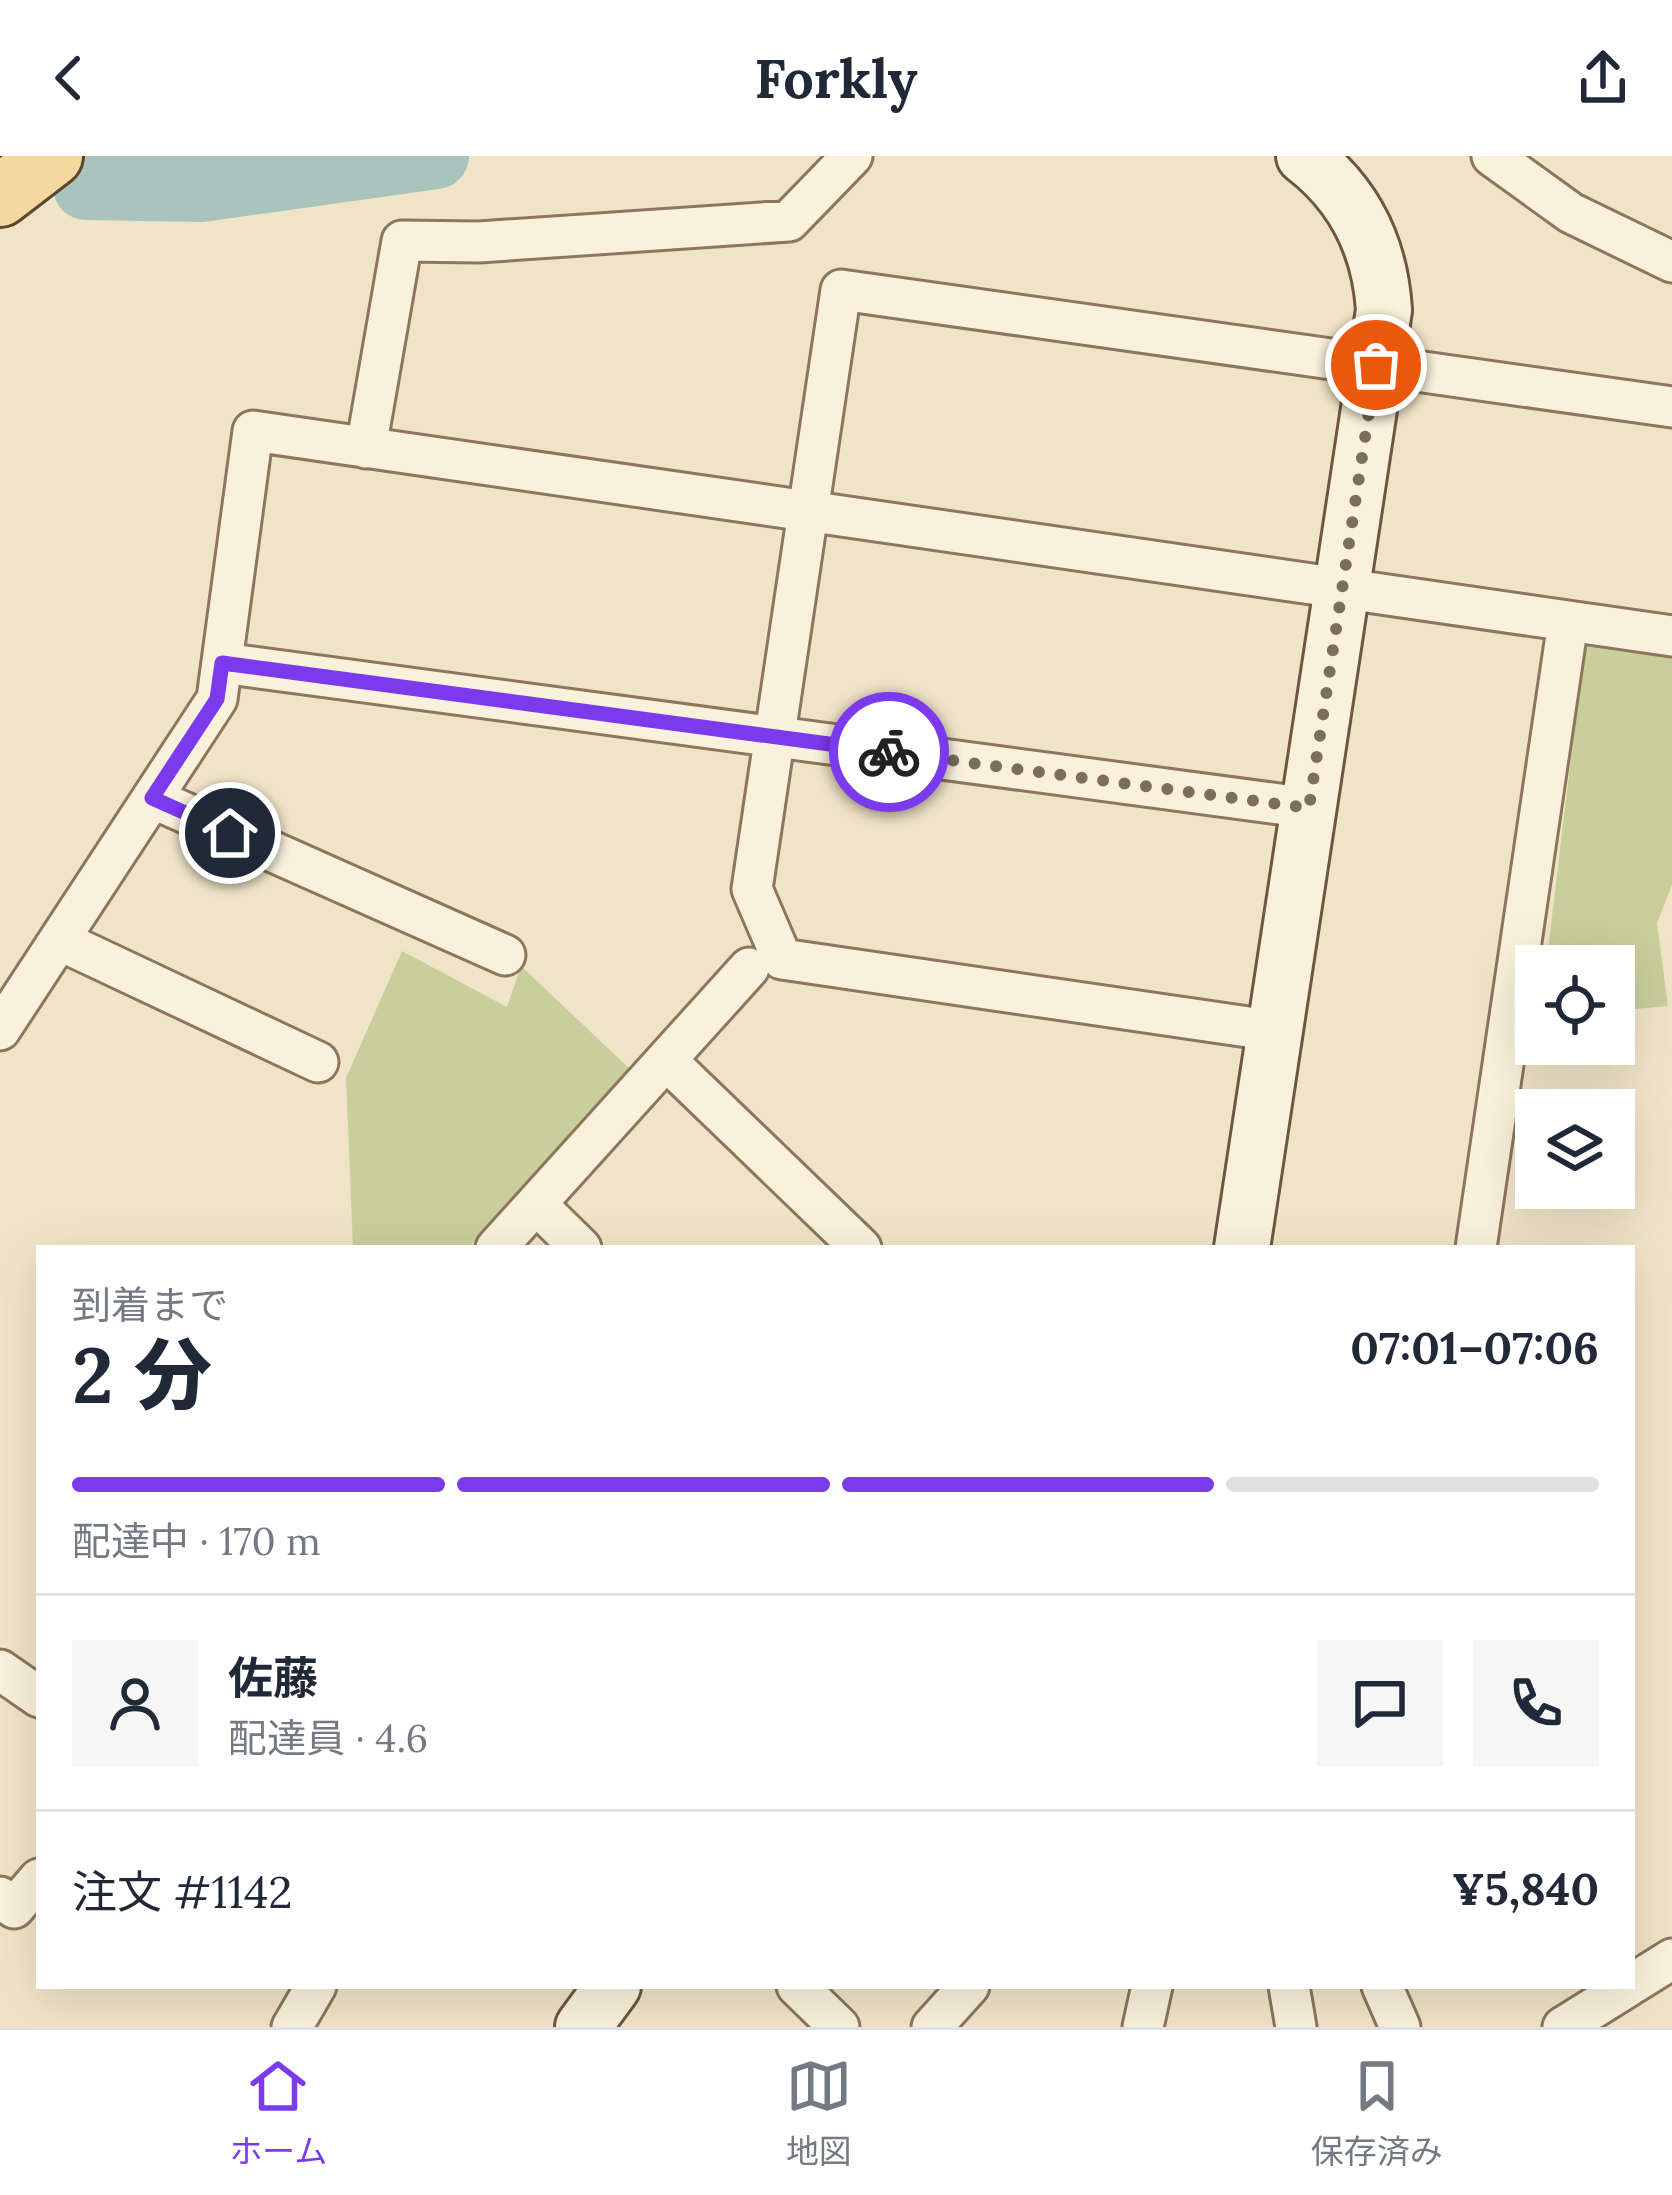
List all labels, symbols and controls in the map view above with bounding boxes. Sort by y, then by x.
text: Forkly [755,44,917,113]
icon: back [36,45,102,111]
icon: share [1570,45,1636,111]
pin [1325,314,1427,416]
icon: bag [1343,332,1409,398]
courier [829,692,949,812]
icon: bike [856,719,922,785]
pin [179,782,281,884]
icon: home [197,800,263,866]
map controls [1515,945,1635,1209]
button: locate [1515,945,1635,1065]
button: layers [1515,1089,1635,1209]
text: 到着まで [72,1280,228,1330]
text: 07:01–07:06 [1350,1319,1599,1376]
text: 2 分 [72,1325,212,1424]
text: 配達中 · 170 m [72,1516,321,1566]
button: person [72,1640,198,1766]
button: chat [1317,1640,1443,1766]
button: phone [1473,1640,1599,1766]
text: 佐藤 [228,1649,318,1706]
text: 配達員 · 4.6 [228,1713,428,1763]
text: ¥5,840 [1452,1860,1599,1917]
text: 注文 #1142 [72,1863,293,1920]
tab: ホーム [229,2053,327,2173]
tab: 地図 [786,2053,852,2173]
tab: 保存済み [1311,2053,1443,2173]

